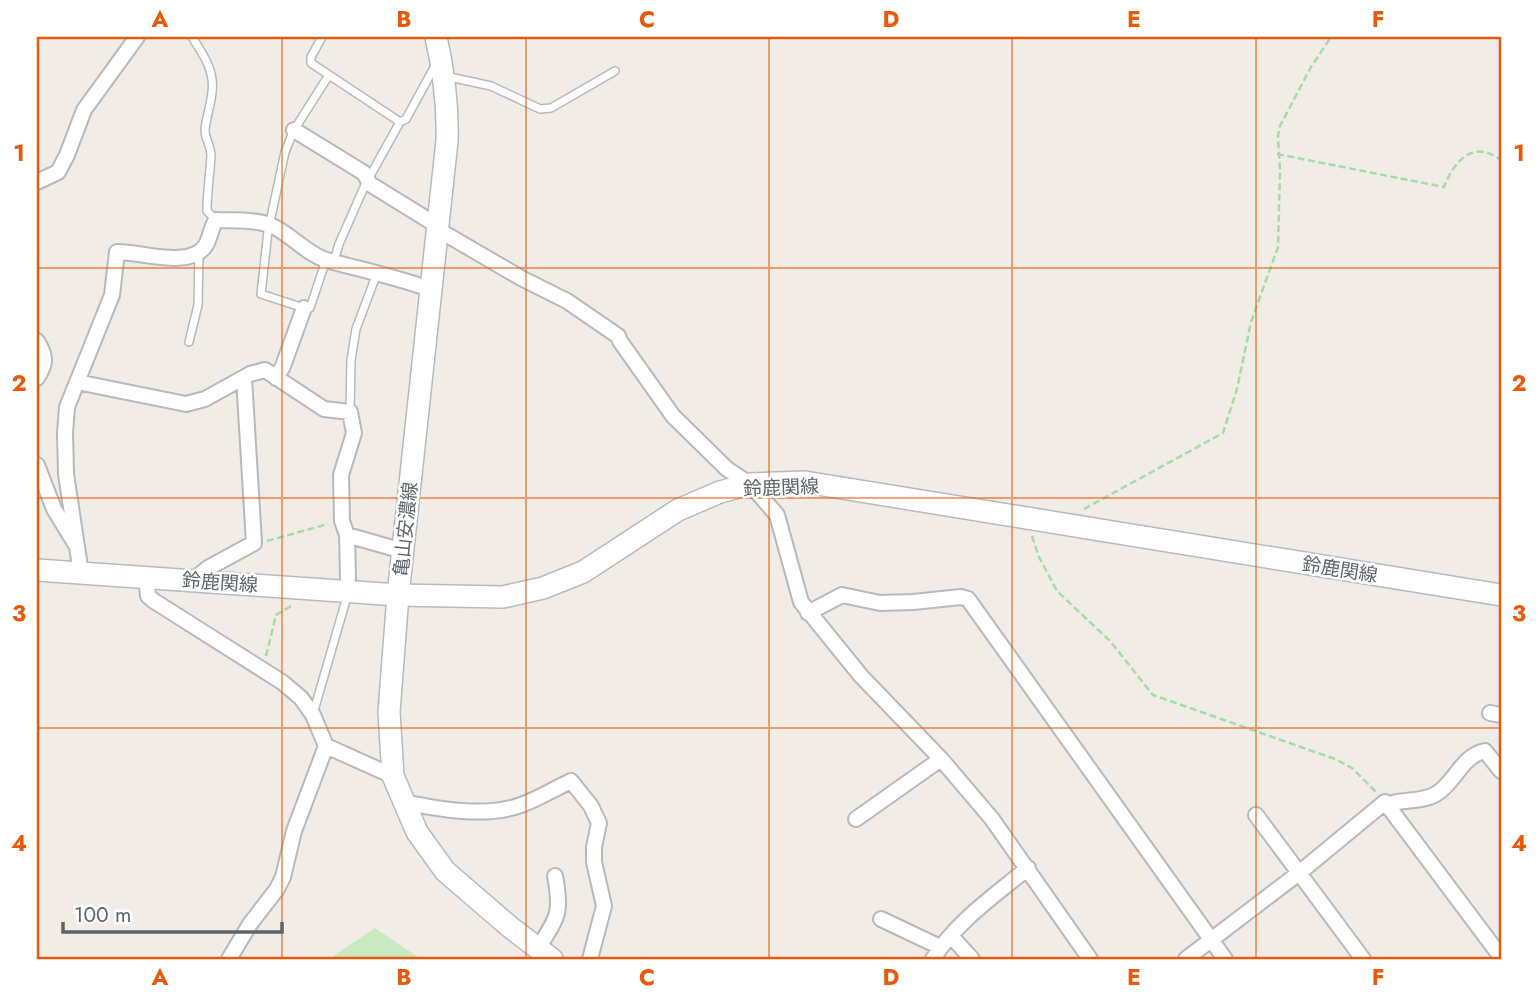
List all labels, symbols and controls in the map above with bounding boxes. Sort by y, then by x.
text: A [151,2,169,36]
text: B [396,2,412,36]
text: C [639,2,655,36]
text: D [883,2,900,36]
text: E [1127,2,1141,36]
text: F [1372,2,1384,36]
text: 1 [13,136,25,170]
text: 1 [1513,136,1525,170]
text: 2 [11,366,27,400]
text: 2 [1511,366,1527,400]
street label: 鈴鹿関線 [743,473,819,502]
street label: 亀山安濃線 [387,480,424,578]
street label: 鈴鹿関線 [1300,550,1380,589]
street label: 鈴鹿関線 [181,566,259,599]
text: 3 [12,596,26,630]
text: 3 [1512,596,1526,630]
text: 4 [11,826,27,860]
text: 4 [1511,826,1527,860]
scale bar [63,891,282,935]
text: 100 m [74,900,131,930]
text: A [151,960,169,994]
text: B [396,960,412,994]
text: C [639,960,655,994]
text: D [883,960,900,994]
text: E [1127,960,1141,994]
text: F [1372,960,1384,994]

